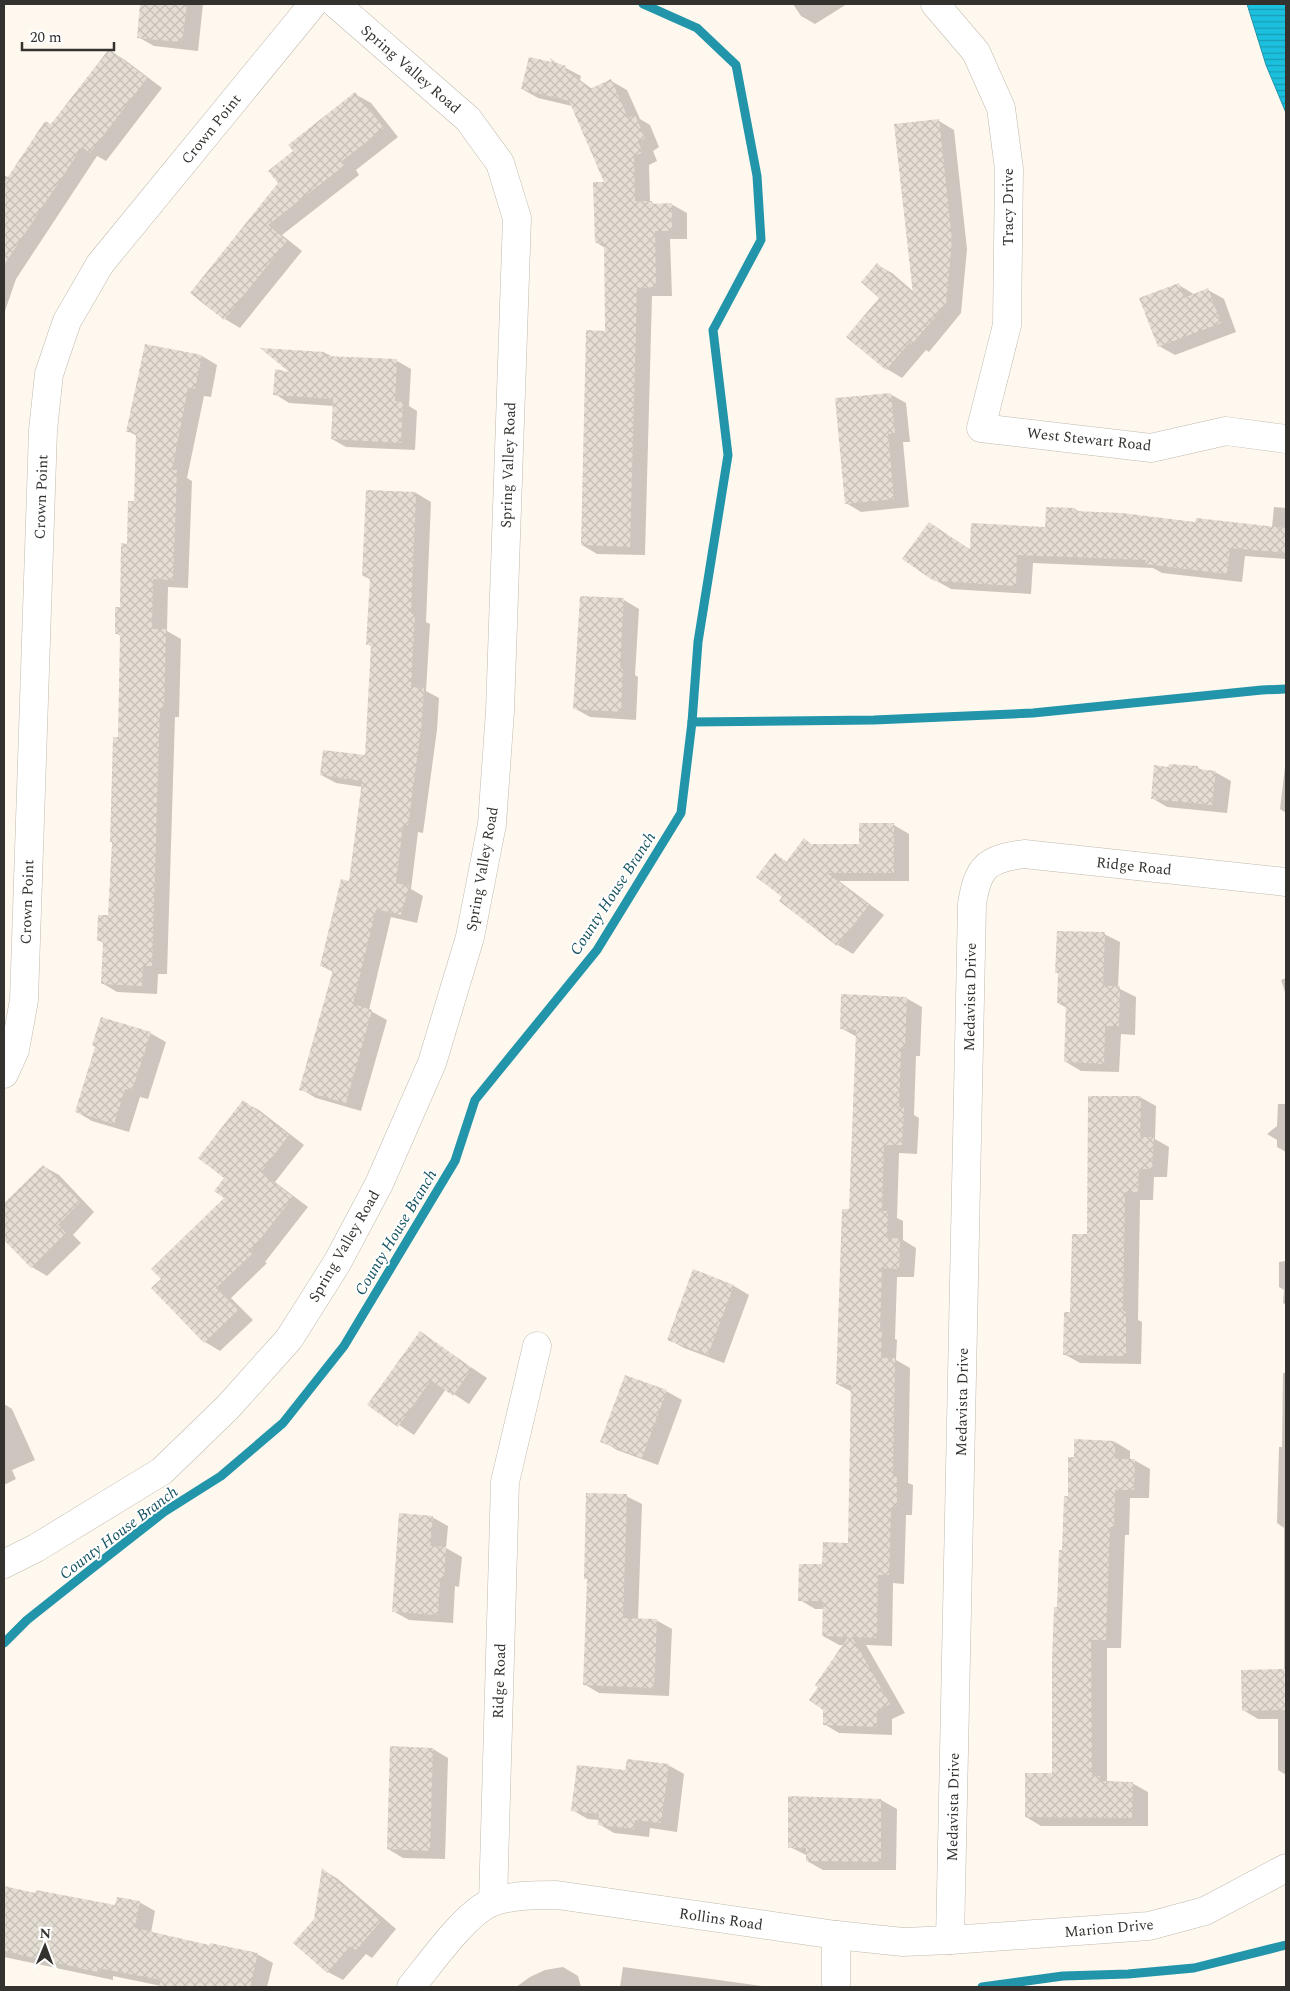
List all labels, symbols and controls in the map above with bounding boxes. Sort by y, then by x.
street label: Spring Valley Road [356,19,466,119]
scale bar [22,20,115,52]
text: 20 m [30,26,62,49]
street label: Crown Point [176,89,247,170]
street label: Tracy Drive [997,168,1020,246]
street label: Spring Valley Road [495,402,522,528]
street label: West Stewart Road [1025,422,1152,457]
street label: Crown Point [29,454,54,540]
street label: Spring Valley Road [460,805,505,933]
water label: County House Branch [564,827,662,960]
street label: Ridge Road [1095,851,1173,882]
street label: Crown Point [15,859,40,945]
street label: Medavista Drive [958,942,983,1052]
water label: County House Branch [349,1165,443,1300]
street label: Spring Valley Road [303,1186,386,1307]
street label: Medavista Drive [950,1347,975,1457]
water label: County House Branch [54,1480,183,1585]
street label: Ridge Road [487,1643,512,1719]
street label: Medavista Drive [941,1752,966,1862]
street label: Rollins Road [678,1902,764,1937]
street label: Marion Drive [1063,1913,1155,1944]
north arrow [20,1921,70,1971]
text: N [39,1923,51,1944]

